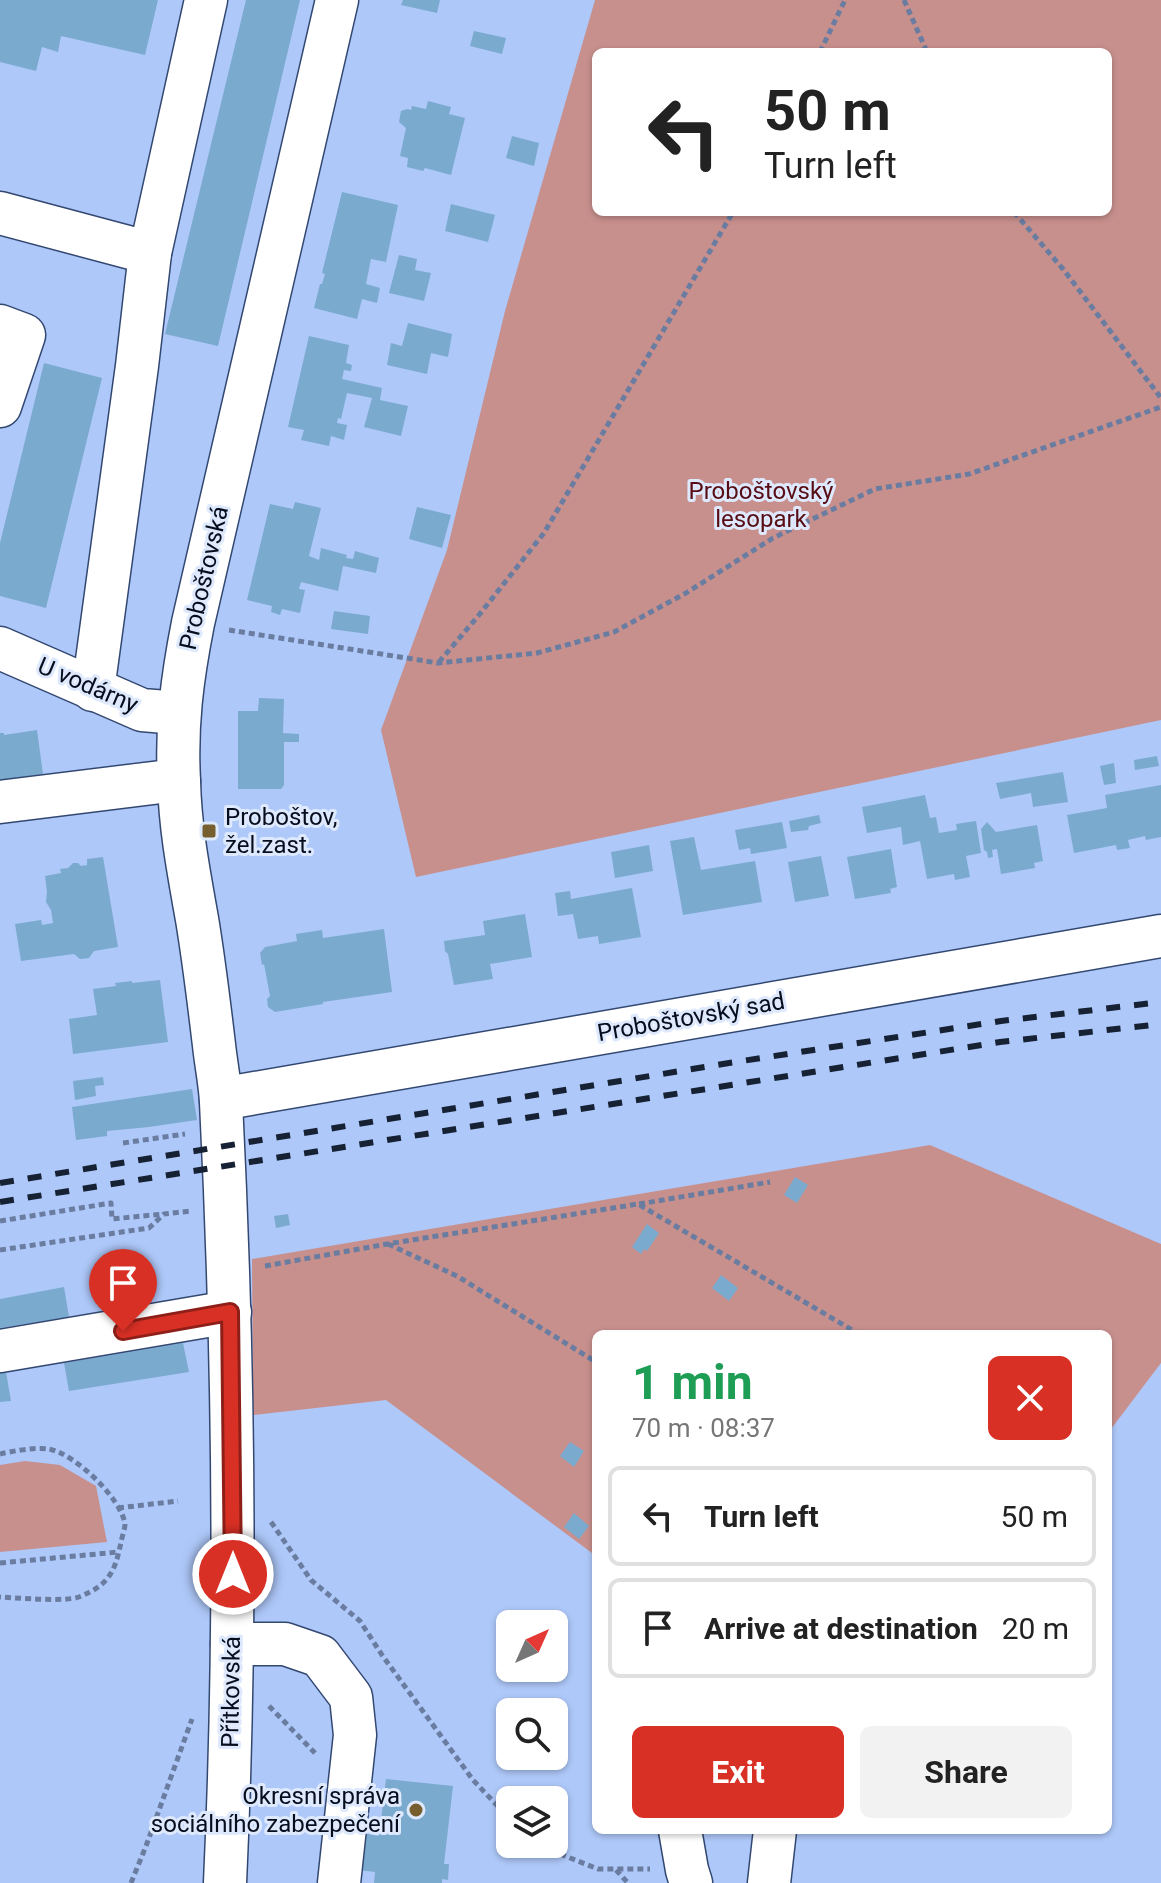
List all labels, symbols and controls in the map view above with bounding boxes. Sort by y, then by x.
text: 50 m [764,78,891,144]
icon: left [632,80,736,184]
text: Turn left [764,145,897,187]
park label: Proboštovský lesopark [689,477,834,533]
street label: Proboštovská [174,503,234,653]
street label: U vodárny [34,651,143,719]
place label: Proboštov, žel.zast. [225,803,338,859]
marker: Proboštov, žel.zast. [200,822,218,840]
street label: Proboštovský sad [595,987,787,1047]
pin [89,1249,157,1331]
icon: arrive [101,1261,145,1305]
text: 1 min [632,1354,753,1411]
button: close [988,1356,1072,1440]
text: 70 m · 08:37 [632,1413,775,1443]
icon: left [636,1494,680,1538]
text: Turn left [704,1499,819,1534]
text: 50 m [1001,1499,1068,1534]
position arrow [191,1532,275,1616]
icon: arrive [636,1606,680,1650]
north arrow [496,1610,568,1682]
map controls [496,1610,568,1858]
text: Arrive at destination [704,1611,978,1646]
text: 20 m [1002,1611,1069,1646]
street label: Přítkovská [216,1636,246,1748]
button: search [496,1698,568,1770]
button: Exit [632,1726,844,1818]
button: Share [860,1726,1072,1818]
place label: Okresní správa sociálního zabezpečení [151,1782,401,1838]
button: layers [496,1786,568,1858]
marker: Okresní správa sociálního zabezpečení [407,1801,425,1819]

